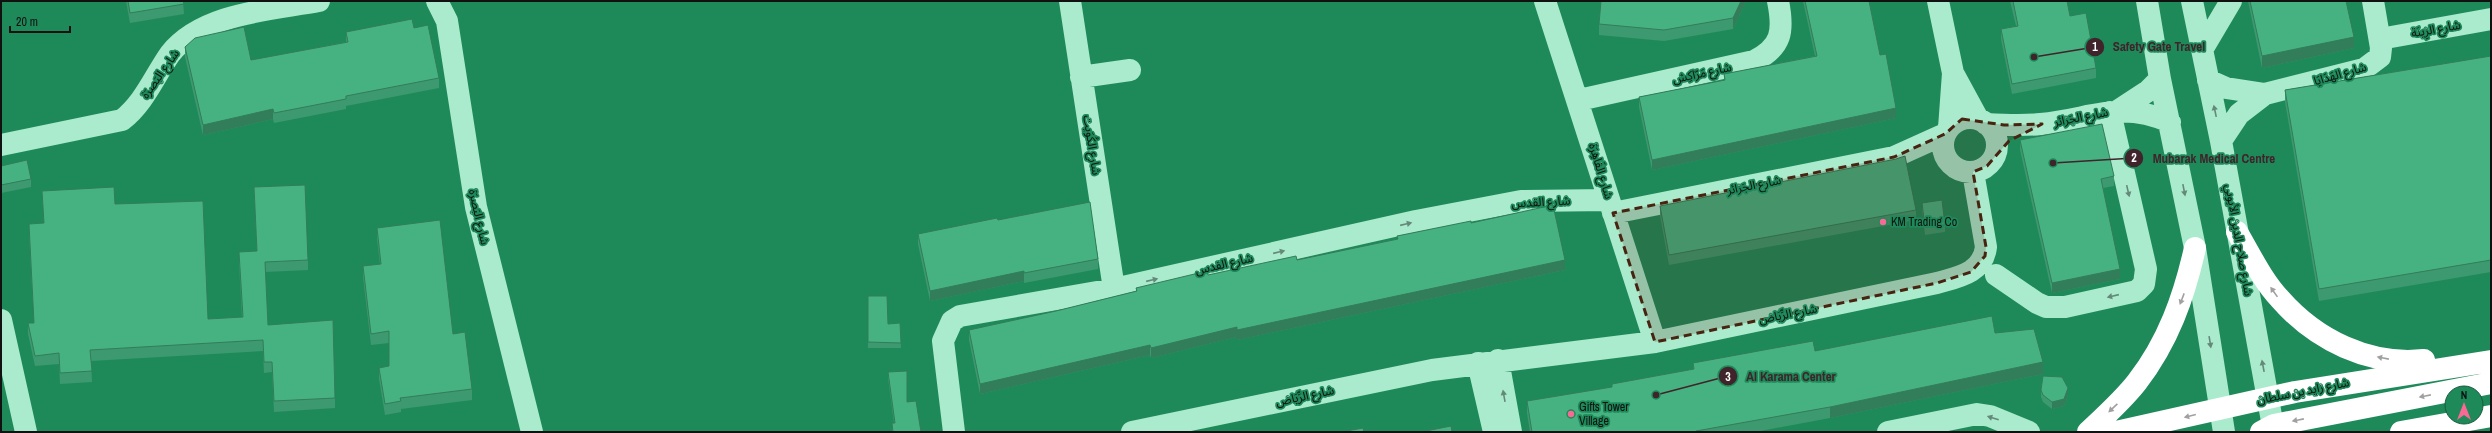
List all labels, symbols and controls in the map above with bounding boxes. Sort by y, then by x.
scale bar [10,8,70,34]
text: 20 m [16,14,38,30]
street label: شارع الزِينَة [2410,17,2462,43]
callout: Safety Gate Travel [2085,34,2213,59]
text: Safety Gate Travel [2113,38,2205,55]
text: 1 [2092,39,2098,55]
street label: شارع البَصرَة [137,46,184,102]
street label: شارع مَرّاكِش [1671,59,1733,88]
street label: شارع الهَدَايَا [2312,59,2369,90]
street label: شارع الجَزائر [2051,104,2110,131]
one-way arrow [2211,105,2217,117]
street label: شارع الكُوَيت [1078,114,1105,176]
street label: شارع القَاهِرَة [1584,141,1617,201]
callout: Mubarak Medical Centre [2124,146,2283,171]
text: 2 [2131,150,2137,166]
text: Mubarak Medical Centre [2153,150,2275,167]
street label: شارع الجَزائر [1724,172,1783,199]
street label: شارع صلاح الدين الأيوبي [2220,183,2257,297]
one-way arrow [2126,184,2132,197]
one-way arrow [2181,184,2187,197]
street label: شارع البَصرَة [464,188,493,247]
street label: شارع القدس [1511,192,1571,213]
place label: KM Trading Co [1891,214,1957,230]
marker: KM Trading Co [1878,217,1888,227]
one-way arrow [1400,220,1412,226]
one-way arrow [1273,248,1285,254]
street label: شارع القدس [1193,250,1255,279]
one-way arrow [1146,277,1158,283]
one-way arrow [2270,287,2278,297]
one-way arrow [2107,293,2119,299]
one-way arrow [2178,294,2184,306]
street label: شارع الرِّيَاض [1757,300,1819,328]
one-way arrow [2208,336,2214,348]
one-way arrow [2377,355,2389,361]
one-way arrow [2259,360,2265,372]
callout: Al Karama Center [1718,364,1844,389]
text: Al Karama Center [1746,368,1837,385]
text: 3 [1725,369,1731,385]
street label: شارع زايد بن سلطان [2255,374,2351,409]
street label: شارع الرِّيَاض [1274,382,1336,411]
north arrow [2444,385,2484,425]
text: N [2461,388,2467,402]
one-way arrow [1501,390,1507,402]
one-way arrow [2419,393,2431,399]
place label: Gifts Tower Village [1579,399,1629,429]
one-way arrow [2108,403,2118,413]
marker: Gifts Tower Village [1566,409,1576,419]
one-way arrow [2184,414,2196,420]
one-way arrow [1986,415,1998,421]
one-way arrow [2291,418,2304,424]

